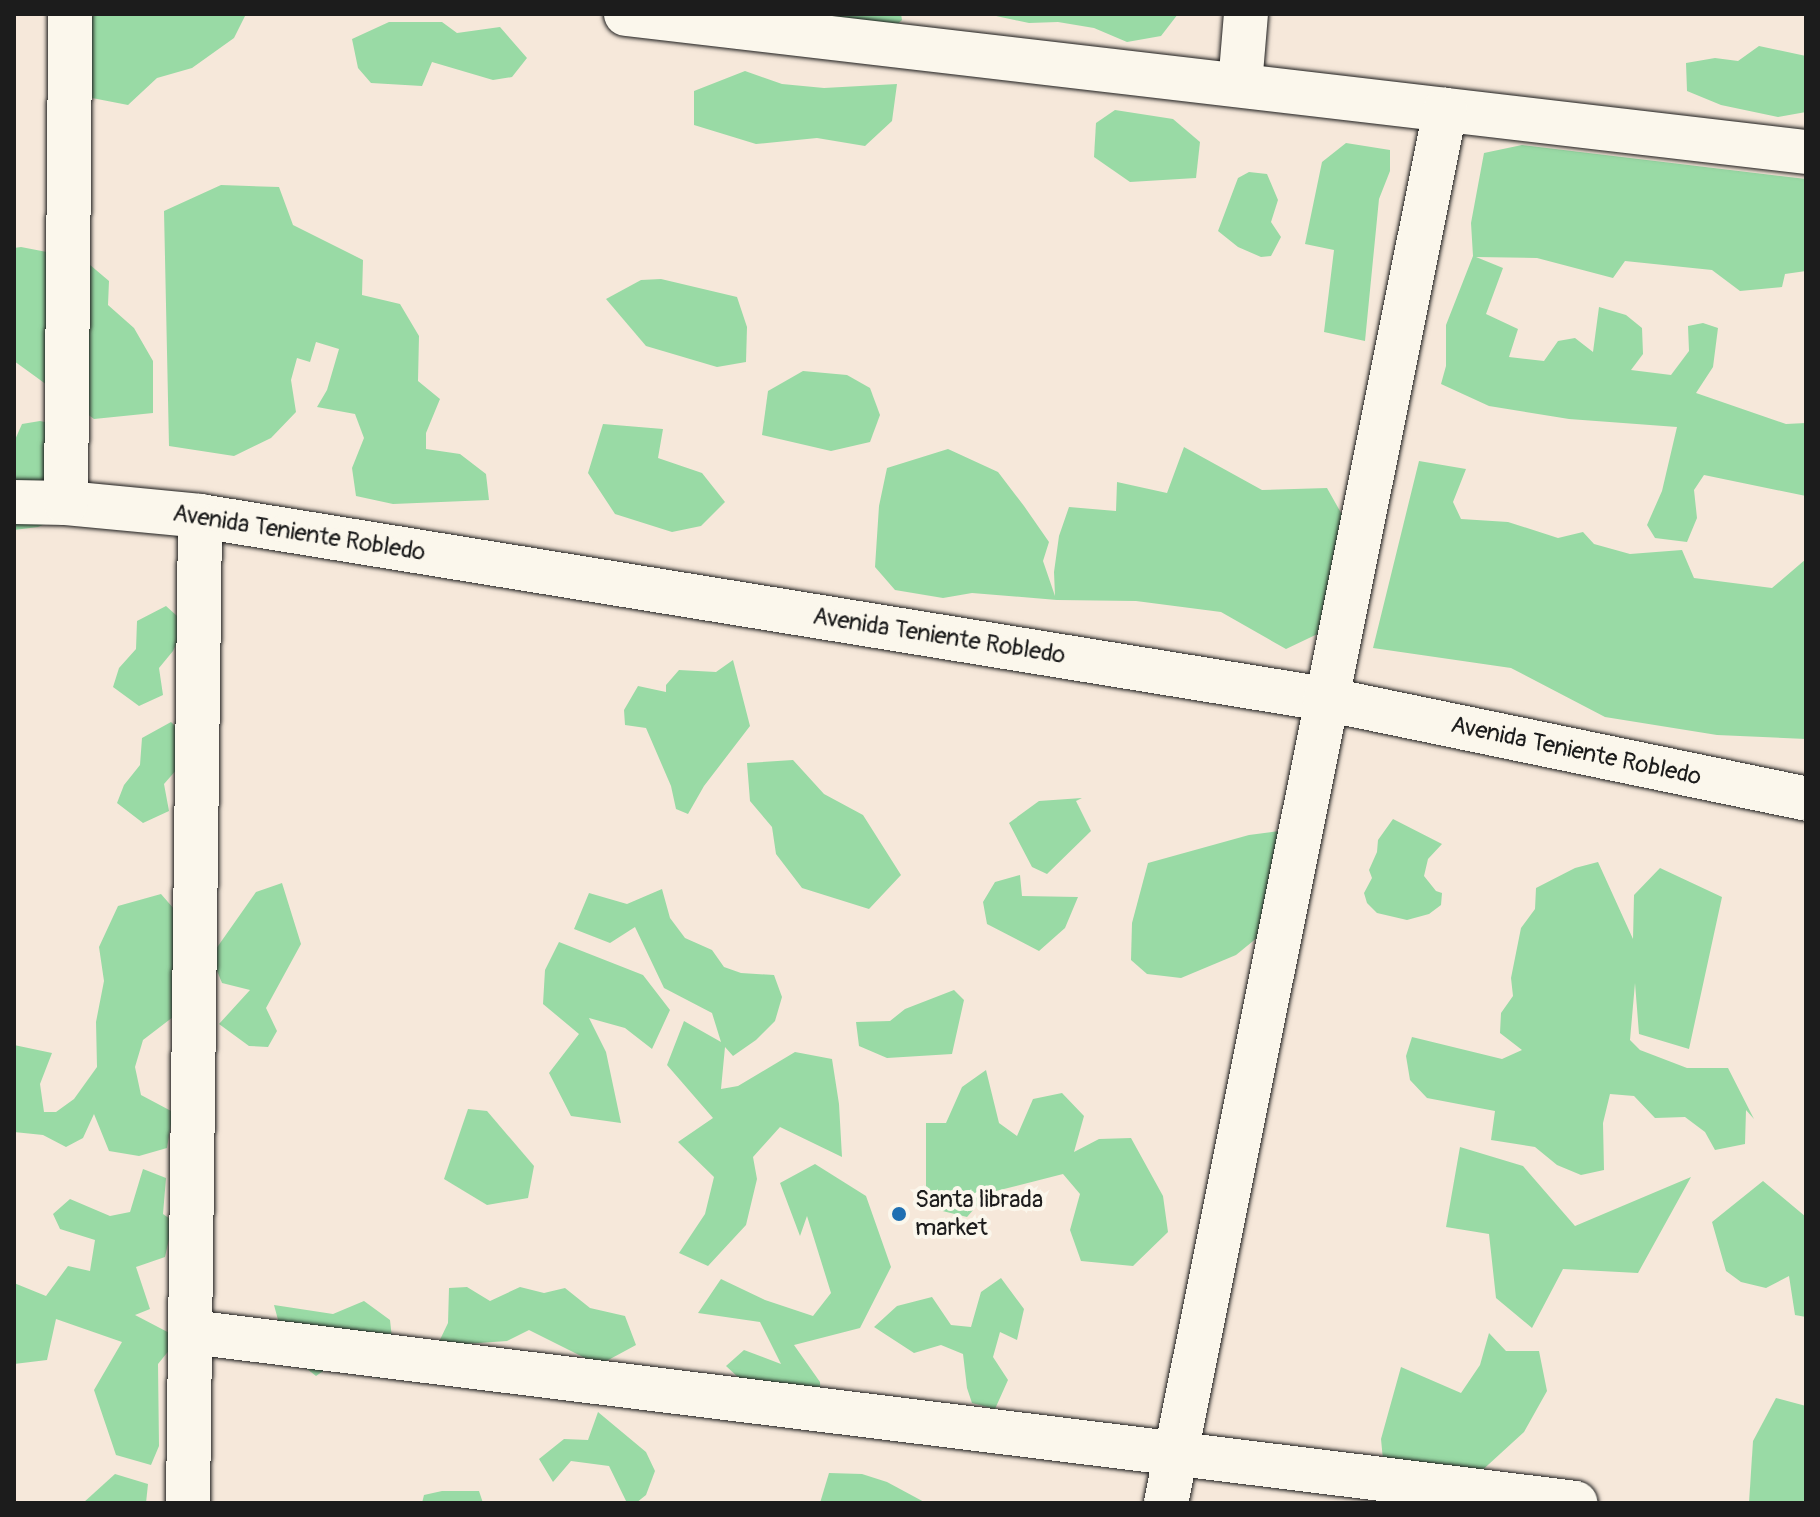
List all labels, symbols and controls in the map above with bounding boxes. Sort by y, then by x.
street label: Avenida Teniente Robledo [171,499,427,567]
street label: Avenida Teniente Robledo [811,602,1067,670]
street label: Avenida Teniente Robledo [1448,710,1704,792]
place label: Santa librada market [915,1186,1043,1242]
marker: Santa librada market [890,1205,908,1223]

